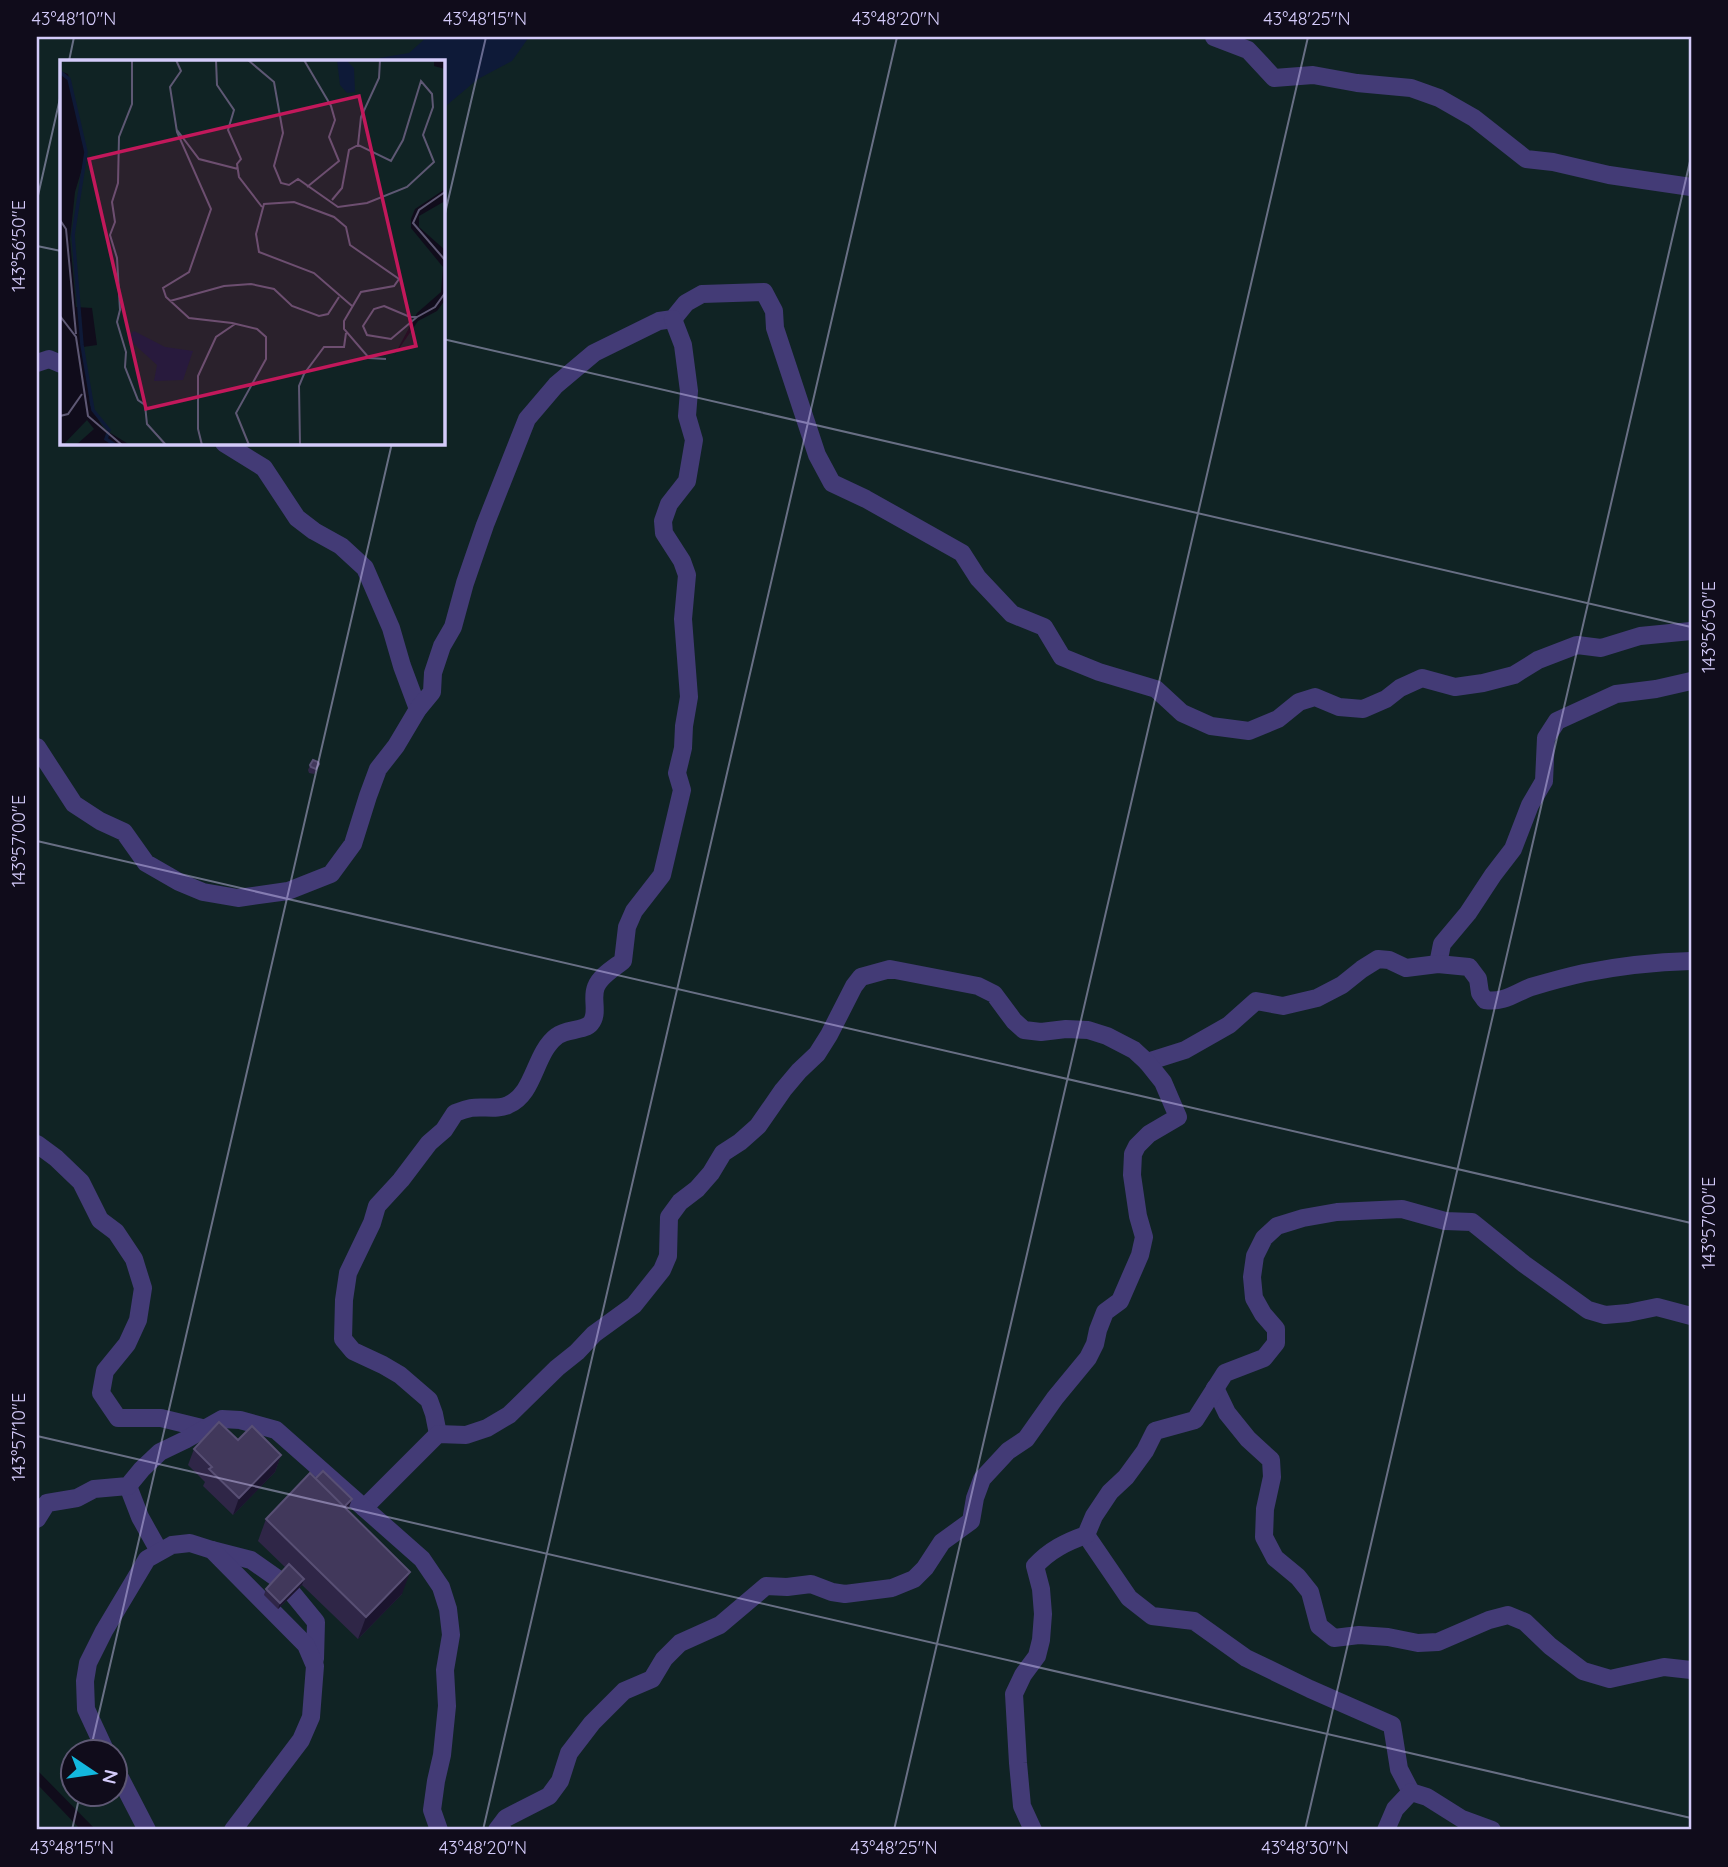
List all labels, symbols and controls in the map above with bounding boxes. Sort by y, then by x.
text: 43°48'10"N [32,7,116,30]
text: 43°48'15"N [443,7,527,30]
text: 43°48'20"N [852,7,940,30]
text: 43°48'25"N [1263,7,1351,30]
inset map [60,60,444,444]
text: 143°56'50"E [7,200,30,292]
text: 143°56'50"E [1697,581,1720,673]
text: 143°57'00"E [7,795,30,887]
text: 143°57'00"E [1697,1177,1720,1269]
text: 143°57'10"E [7,1393,30,1481]
north arrow [60,1738,130,1808]
text: N [97,1767,124,1786]
text: 43°48'15"N [30,1836,114,1859]
text: 43°48'20"N [439,1836,527,1859]
text: 43°48'25"N [850,1836,938,1859]
text: 43°48'30"N [1261,1836,1349,1859]

